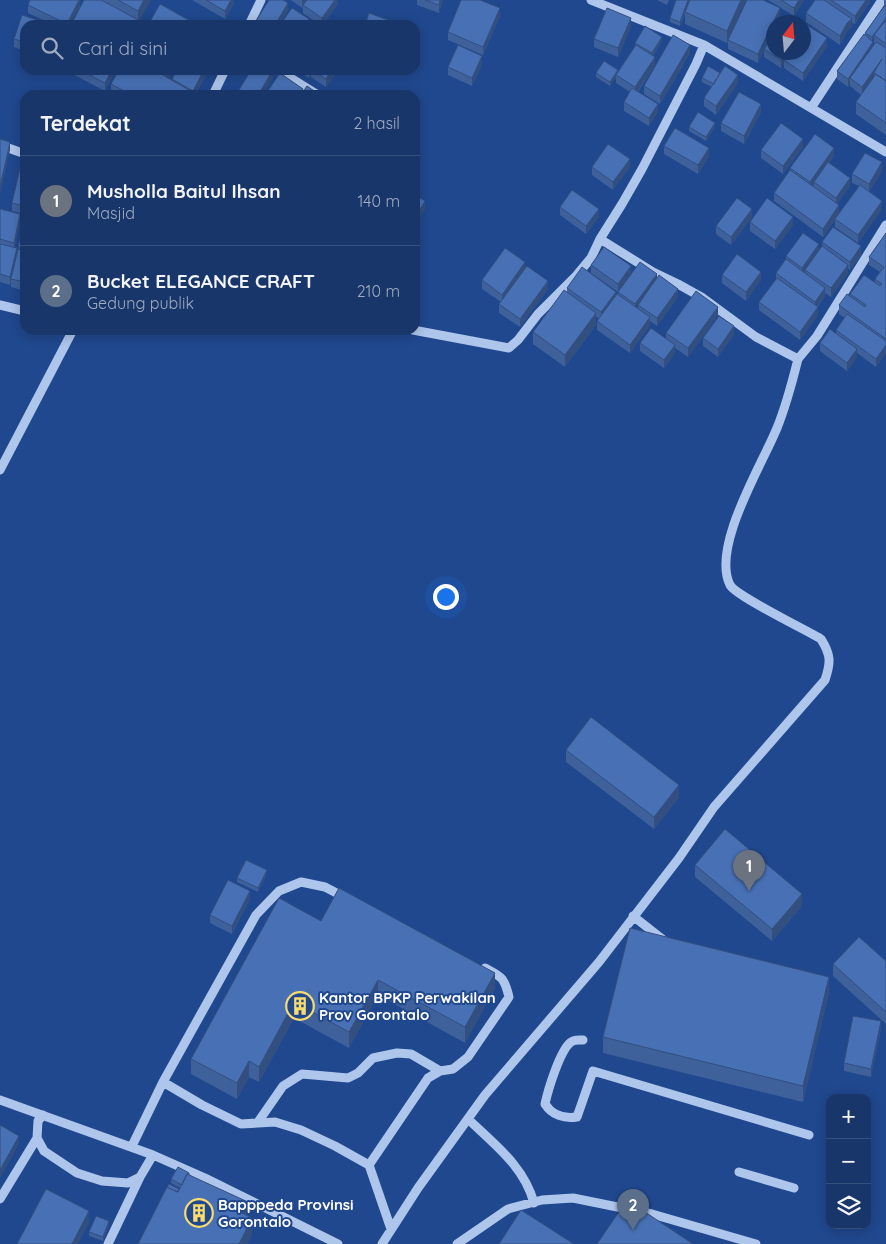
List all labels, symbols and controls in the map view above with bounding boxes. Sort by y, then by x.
north arrow [766,15,811,60]
search box [20,20,420,75]
icon: search [38,34,66,62]
text: Cari di sini [78,36,167,60]
text: Terdekat [40,110,131,136]
text: 2 hasil [353,113,400,133]
text: Musholla Baitul Ihsan [87,179,281,203]
text: 1 [53,191,59,211]
text: 140 m [357,191,400,211]
text: Masjid [87,203,135,223]
text: Bucket ELEGANCE CRAFT [87,269,315,293]
text: 2 [51,281,61,301]
text: 210 m [357,281,400,301]
text: Gedung publik [87,293,194,313]
your location [433,584,459,610]
pin: 1 [733,850,765,891]
place label: Kantor BPKP Perwakilan Prov Gorontalo [319,988,496,1024]
building icon: Kantor BPKP Perwakilan Prov Gorontalo [285,991,315,1021]
map controls [826,1094,871,1229]
button: + [826,1094,871,1139]
button: − [826,1139,871,1184]
button: layers [826,1184,871,1229]
pin: 2 [617,1189,649,1230]
place label: Bapppeda Provinsi Gorontalo [218,1195,354,1231]
building icon: Bapppeda Provinsi Gorontalo [184,1198,214,1228]

